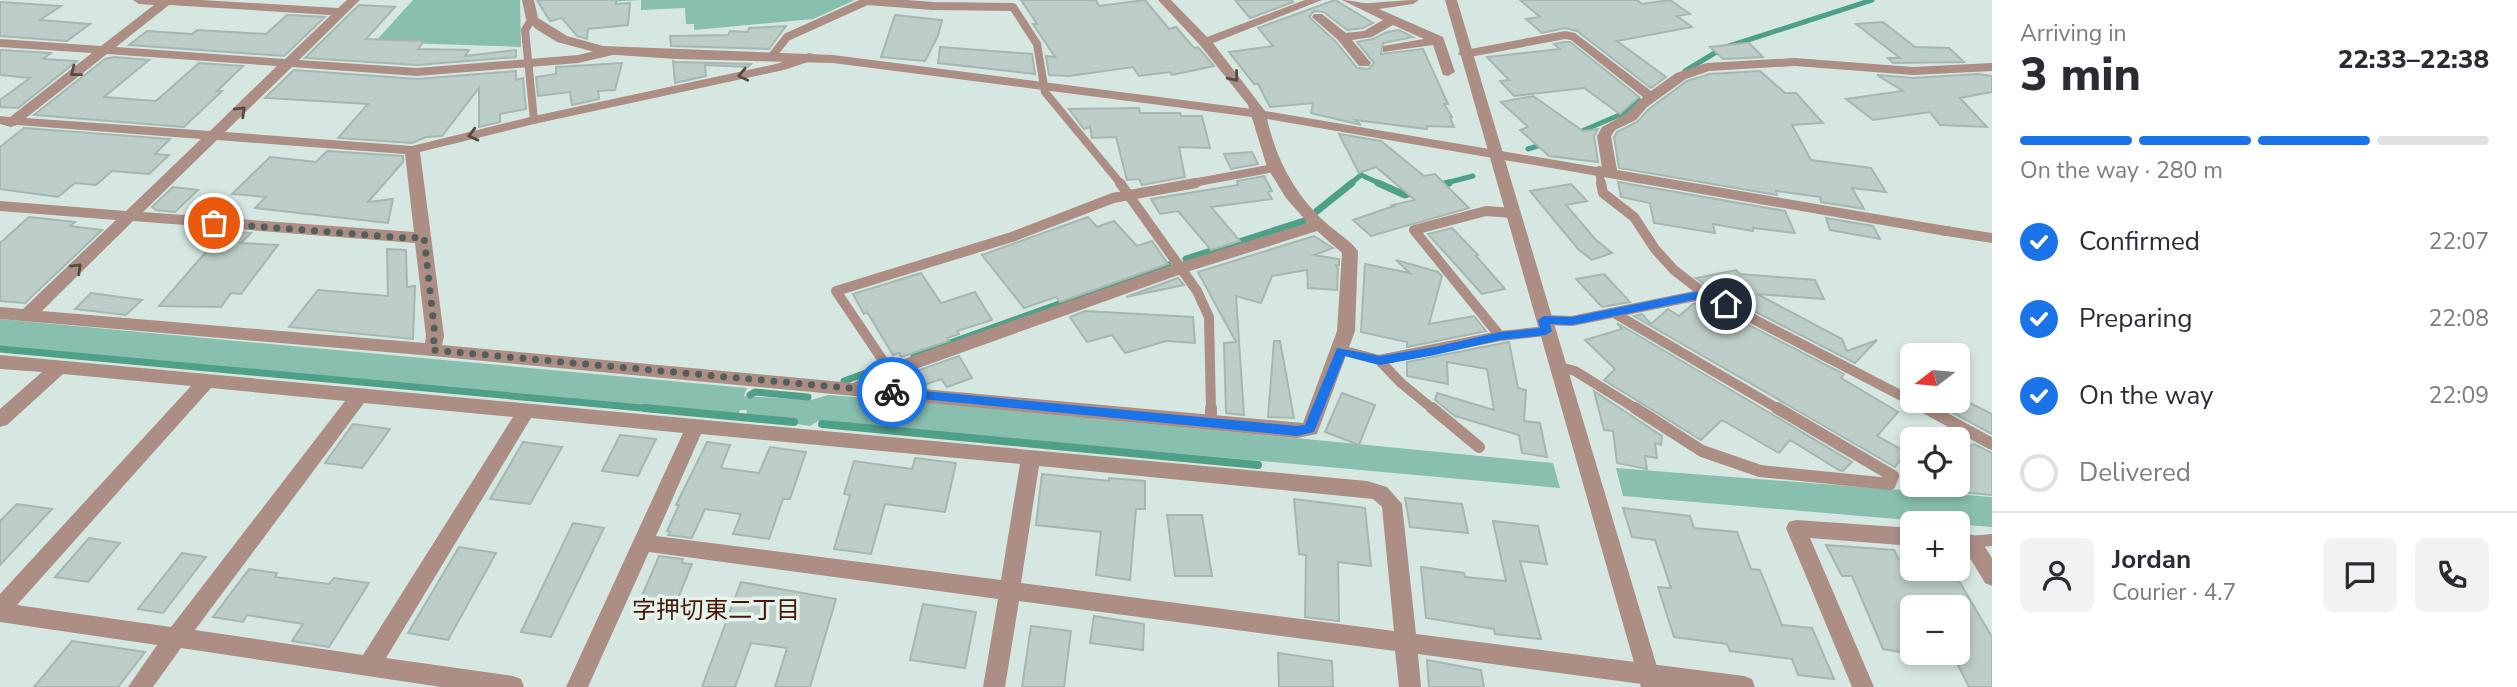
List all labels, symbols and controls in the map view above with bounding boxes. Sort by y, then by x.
text: Arriving in [2020,18,2127,49]
text: 22:33–22:38 [2338,42,2489,77]
text: 3 min [2020,43,2141,106]
one-way arrow [71,64,83,77]
one-way arrow [737,67,749,81]
one-way arrow [1225,70,1238,82]
one-way arrow [233,107,246,119]
one-way arrow [467,127,479,141]
text: On the way · 280 m [2020,155,2223,186]
pin [184,193,244,253]
icon: bag [195,204,233,242]
icon: check [2020,223,2058,261]
text: Confirmed [2079,224,2200,259]
text: 22:07 [2429,226,2489,257]
one-way arrow [68,264,81,277]
pin [1696,274,1756,334]
icon: home [1707,285,1745,323]
icon: check [2020,300,2058,338]
text: Preparing [2079,301,2192,336]
text: 22:08 [2429,303,2489,334]
north arrow [1900,343,1970,413]
map controls [1900,343,1970,665]
courier [857,357,927,427]
icon: bike [873,373,911,411]
icon: check [2020,377,2058,415]
text: On the way [2079,378,2213,413]
text: 22:09 [2429,380,2489,411]
button: locate [1900,427,1970,497]
text: Delivered [2079,455,2191,490]
button: + [1900,511,1970,581]
button: person [2020,538,2094,612]
button: chat [2323,538,2397,612]
button: phone [2415,538,2489,612]
text: Jordan [2112,542,2191,577]
text: Courier · 4.7 [2112,577,2236,608]
district label: 字押切東二丁目 [632,594,800,626]
button: − [1900,595,1970,665]

